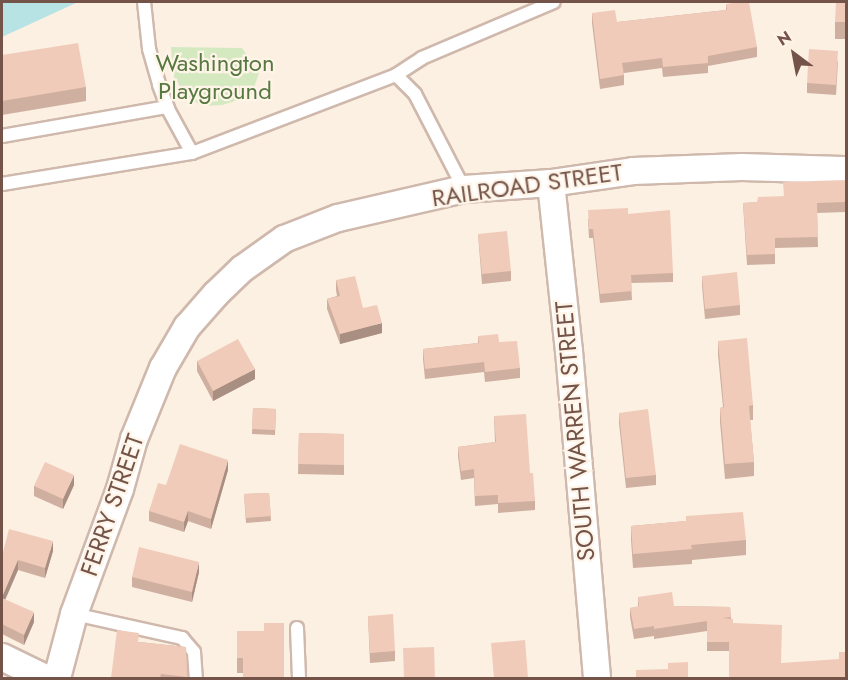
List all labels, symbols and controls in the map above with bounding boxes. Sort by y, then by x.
north arrow [764,24,824,84]
text: N [773,25,796,51]
park label: Washington Playground [155,49,275,105]
street label: RAILROAD STREET [430,157,624,213]
street label: SOUTH WARREN STREET [549,300,601,562]
street label: FERRY STREET [74,430,150,580]

